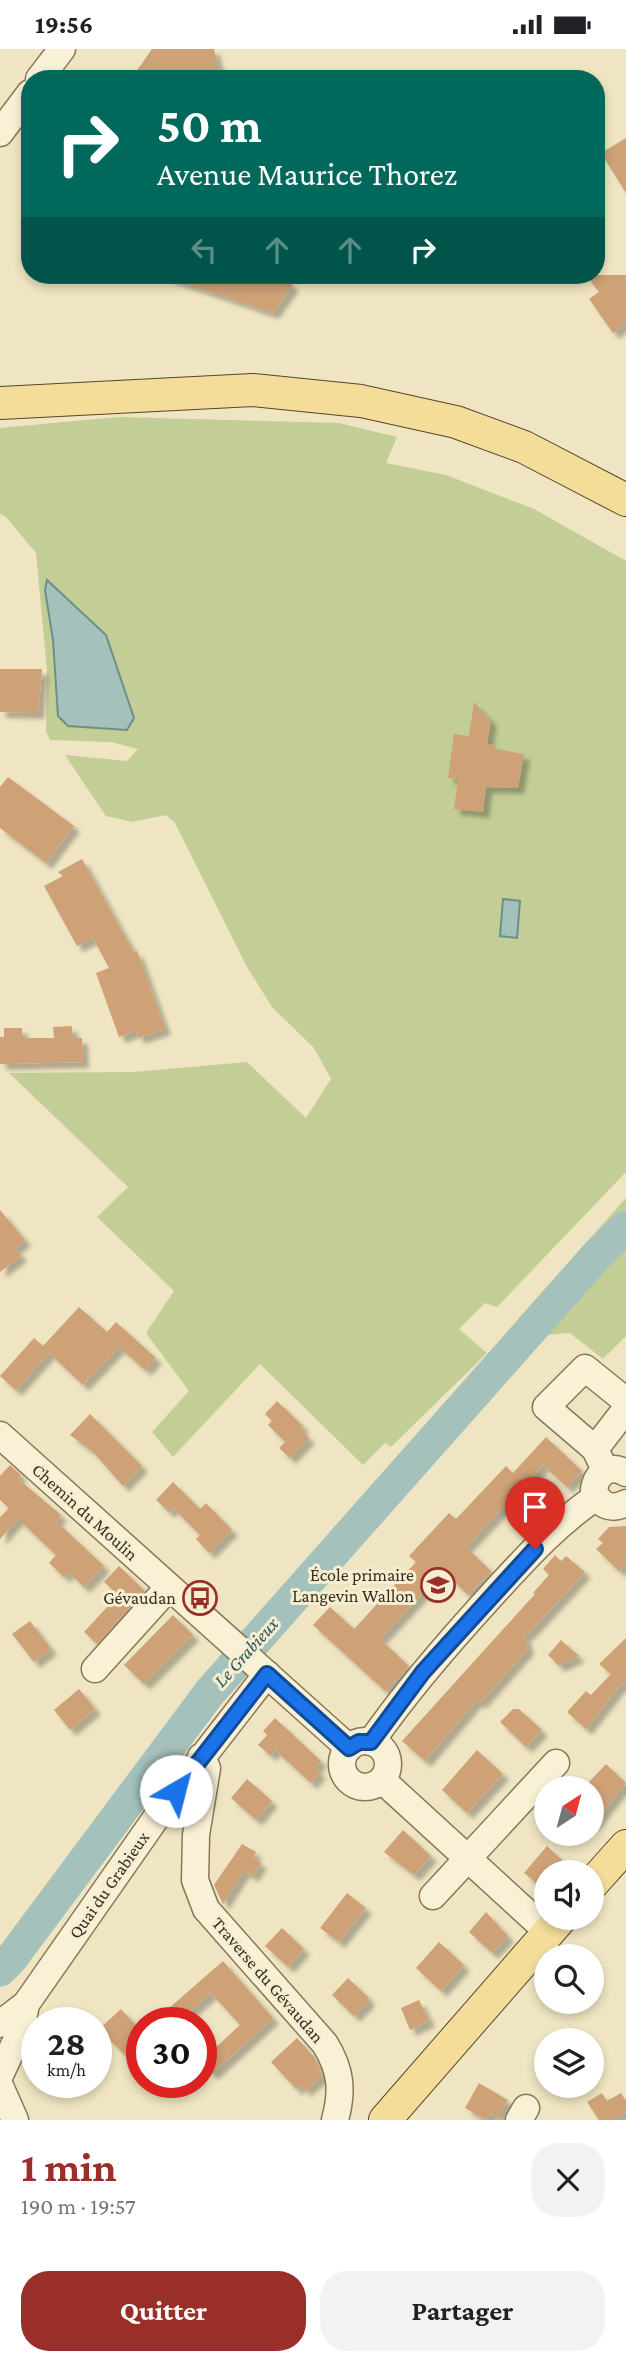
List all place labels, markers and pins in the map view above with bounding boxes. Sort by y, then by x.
pin [505,1477,565,1549]
place label: École primaire Langevin Wallon [292,1565,414,1606]
school or university icon: École primaire Langevin Wallon [419,1566,457,1604]
bus stop icon: Gévaudan [181,1579,219,1617]
place label: Gévaudan [103,1588,176,1608]

